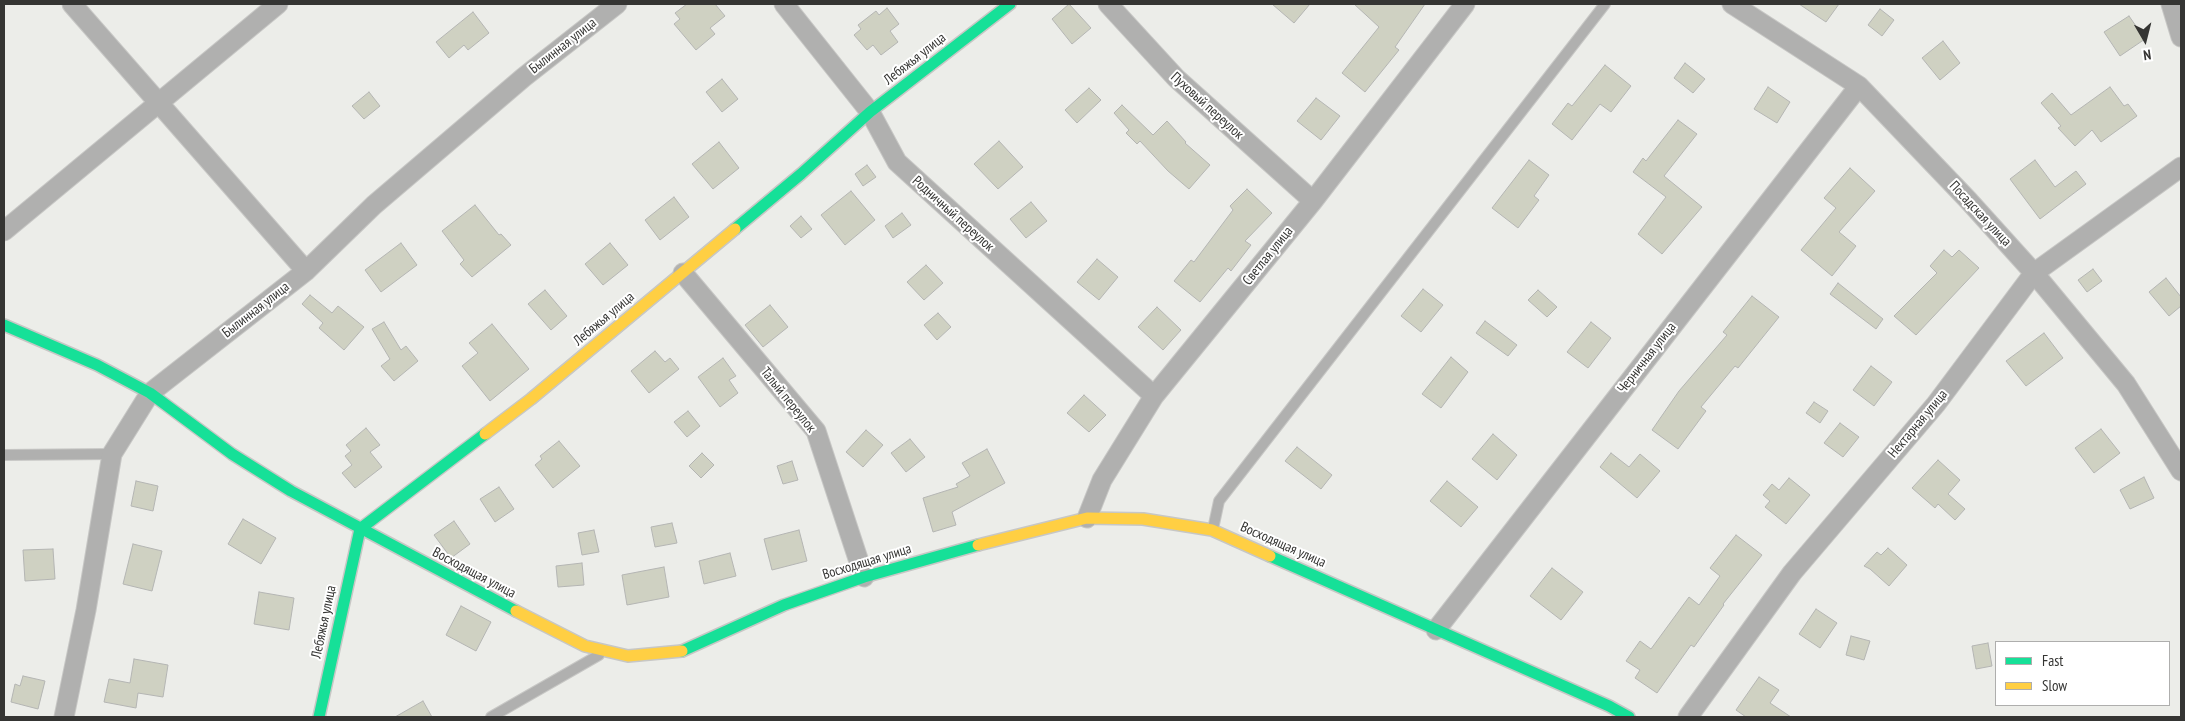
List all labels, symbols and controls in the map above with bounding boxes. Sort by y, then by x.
street label: Былинная улица [526,15,600,77]
north arrow [2120,15,2170,65]
street label: Лебяжья улица [881,30,949,88]
text: N [2142,45,2152,64]
street label: Пуховый переулок [1167,69,1247,143]
street label: Родничный переулок [909,173,997,255]
street label: Посадская улица [1945,178,2015,250]
street label: Светлая улица [1239,223,1297,289]
street label: Былинная улица [219,279,293,341]
street label: Лебяжья улица [570,289,638,349]
street label: Черничная улица [1614,319,1680,397]
street label: Талый переулок [757,364,819,436]
street label: Нектарная улица [1885,387,1951,461]
street label: Восходящая улица [1238,519,1328,571]
street label: Восходящая улица [821,541,913,583]
street label: Восходящая улица [430,544,518,602]
street label: Лебяжья улица [308,584,340,660]
legend [1995,641,2170,706]
text: Fast [2042,651,2063,670]
text: Slow [2042,676,2067,695]

